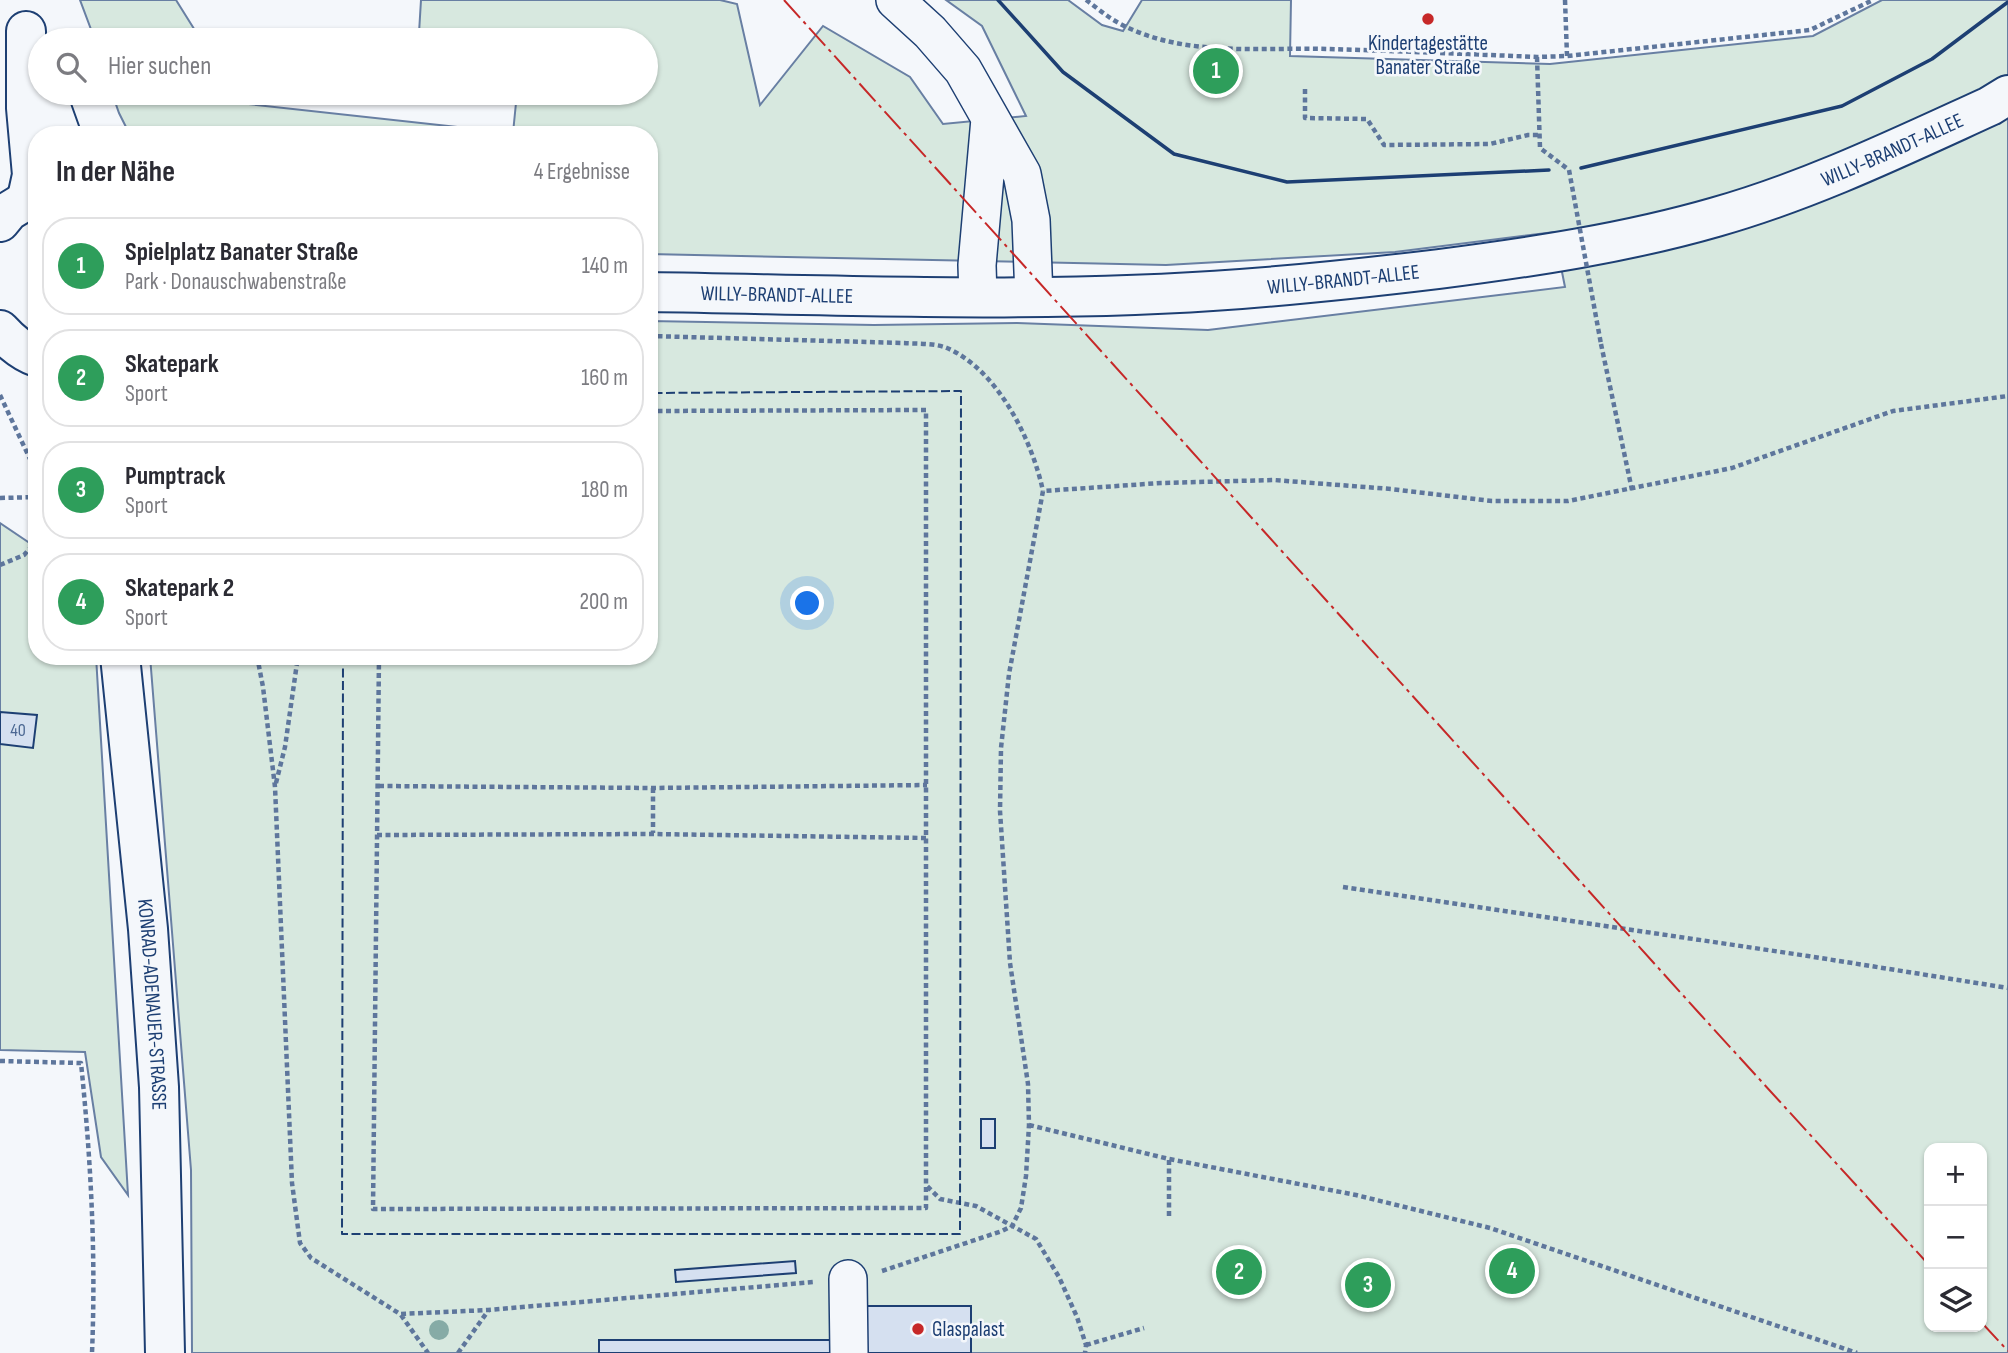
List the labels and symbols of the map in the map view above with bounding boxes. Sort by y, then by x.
marker: Kindertagestätte Banater Straße [1420,11,1436,27]
place label: Kindertagestätte Banater Straße [1368,31,1488,80]
pin: 1 [1193,45,1239,97]
street label: WILLY-BRANDT-ALLEE [1817,108,1967,192]
street label: WILLY-BRANDT-ALLEE [1266,259,1421,299]
street label: WILLY-BRANDT-ALLEE [700,280,854,309]
your location [790,586,824,620]
house number: 40 [10,720,26,741]
street label: KONRAD-ADENAUER-STRASSE [132,897,172,1110]
pin: 4 [1489,1245,1535,1297]
pin: 2 [1216,1246,1262,1298]
pin: 3 [1345,1259,1391,1311]
place label: Glaspalast [932,1317,1005,1342]
marker: Glaspalast [910,1321,926,1337]

